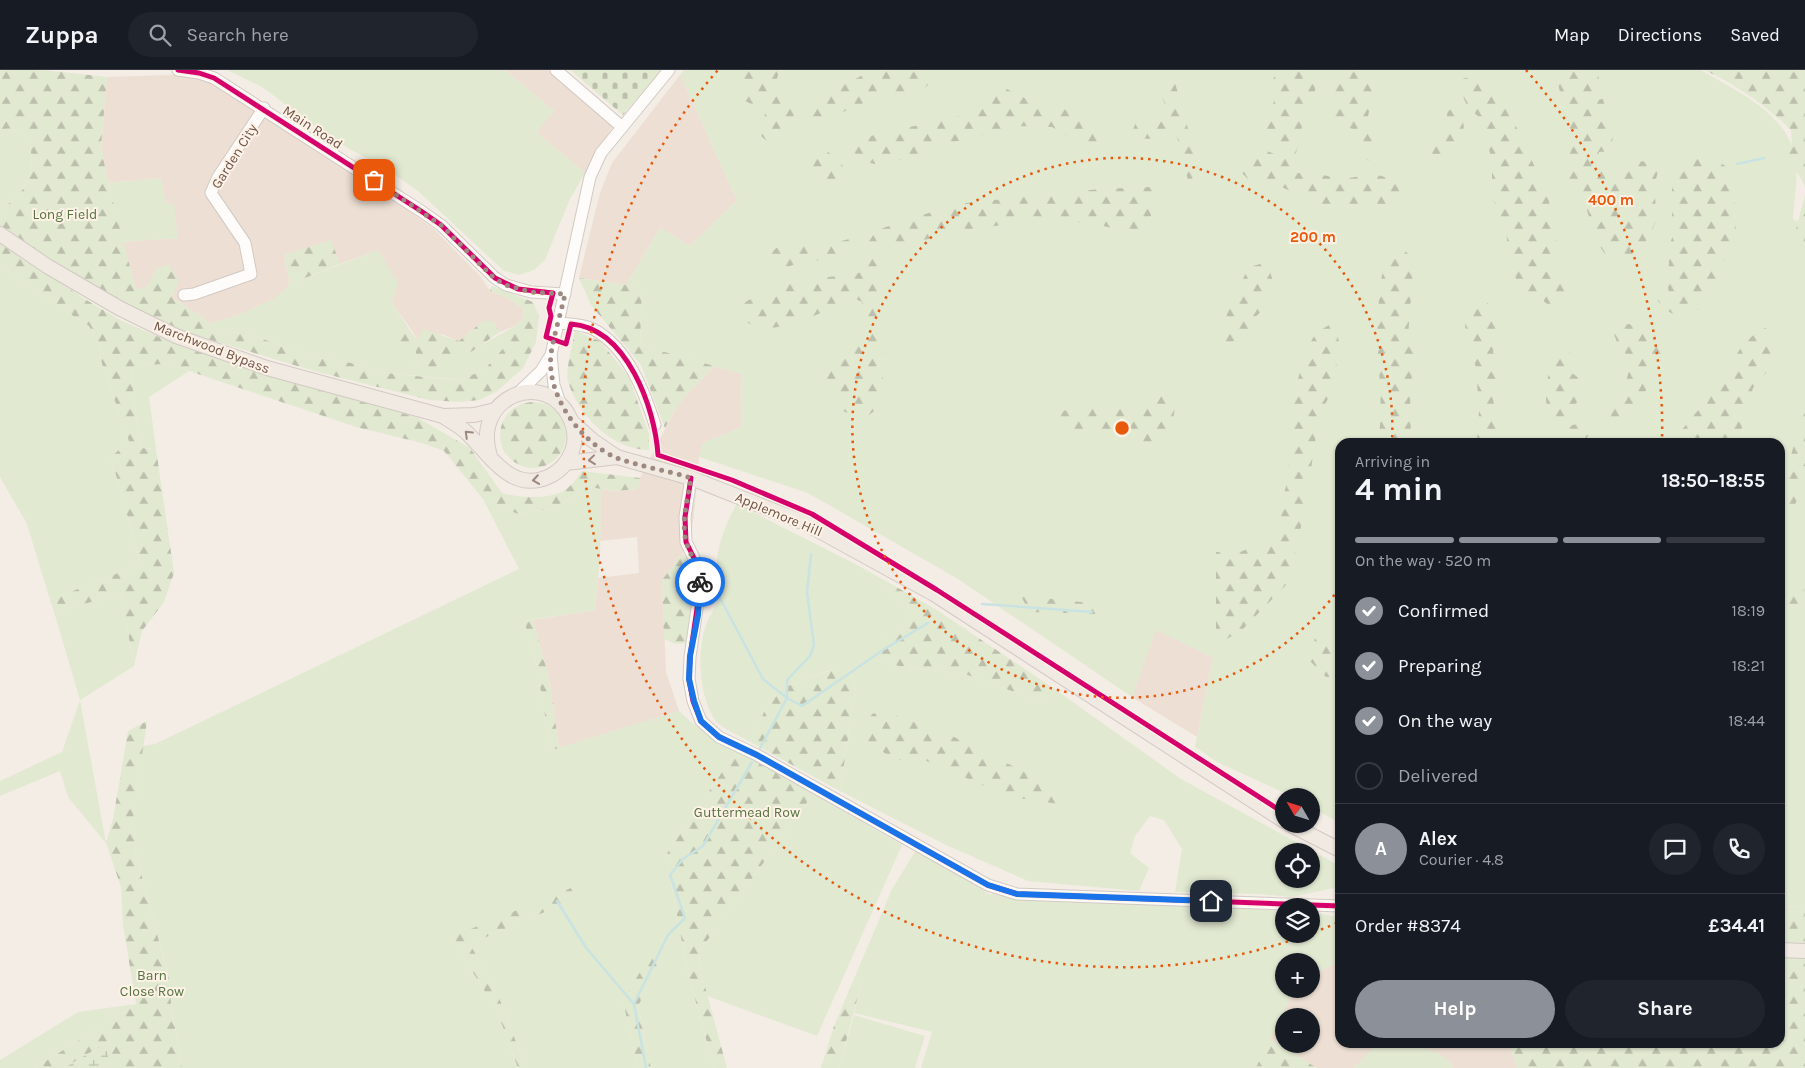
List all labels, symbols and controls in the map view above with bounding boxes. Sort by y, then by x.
search box [128,12,478,57]
text: Zuppa [25,21,98,49]
icon: search [146,21,174,49]
text: Search here [186,24,289,46]
text: Map [1554,24,1590,46]
text: Directions [1618,24,1702,46]
text: Saved [1730,24,1780,46]
street label: Main Road [280,102,346,153]
street label: Garden City [208,120,261,192]
pin [353,159,395,201]
icon: bag [360,166,388,194]
text: 400 m [1588,191,1634,209]
park label: Long Field [33,206,97,223]
text: 200 m [1290,228,1336,246]
street label: Marchwood Bypass [151,317,272,377]
centre of rings [1113,419,1131,437]
one-way arrow [465,431,474,440]
text: Arriving in [1355,452,1430,471]
one-way arrow [587,454,595,465]
text: 18:50–18:55 [1661,470,1765,492]
text: 4 min [1355,471,1443,508]
one-way arrow [531,474,539,485]
street label: Applemore Hill [733,488,825,540]
text: On the way · 520 m [1355,551,1491,570]
courier [675,557,725,607]
icon: bike [686,568,714,596]
icon: check [1355,597,1383,625]
text: Confirmed [1398,600,1489,622]
text: 18:19 [1732,601,1765,620]
icon: check [1355,652,1383,680]
text: Preparing [1398,655,1481,677]
text: 18:21 [1732,656,1765,675]
icon: check [1355,707,1383,735]
text: On the way [1398,710,1492,732]
text: 18:44 [1728,711,1765,730]
text: Delivered [1398,765,1478,787]
north arrow [1275,788,1320,832]
map controls [1275,788,1320,1053]
park label: Guttermead Row [694,804,800,821]
button: chat [1649,823,1701,875]
button: phone [1713,823,1765,875]
text: Alex [1419,828,1457,850]
text: A [1375,838,1387,860]
button: locate [1275,843,1320,888]
text: Courier · 4.8 [1419,850,1504,869]
pin [1190,880,1232,922]
icon: home [1197,887,1225,915]
button: layers [1275,898,1320,943]
text: Order #8374 [1355,915,1461,937]
text: £34.41 [1708,915,1765,937]
button: + [1275,953,1320,998]
park label: Barn Close Row [120,967,184,1000]
button: Help [1355,980,1555,1038]
button: Share [1565,980,1765,1038]
button: − [1275,1008,1320,1053]

